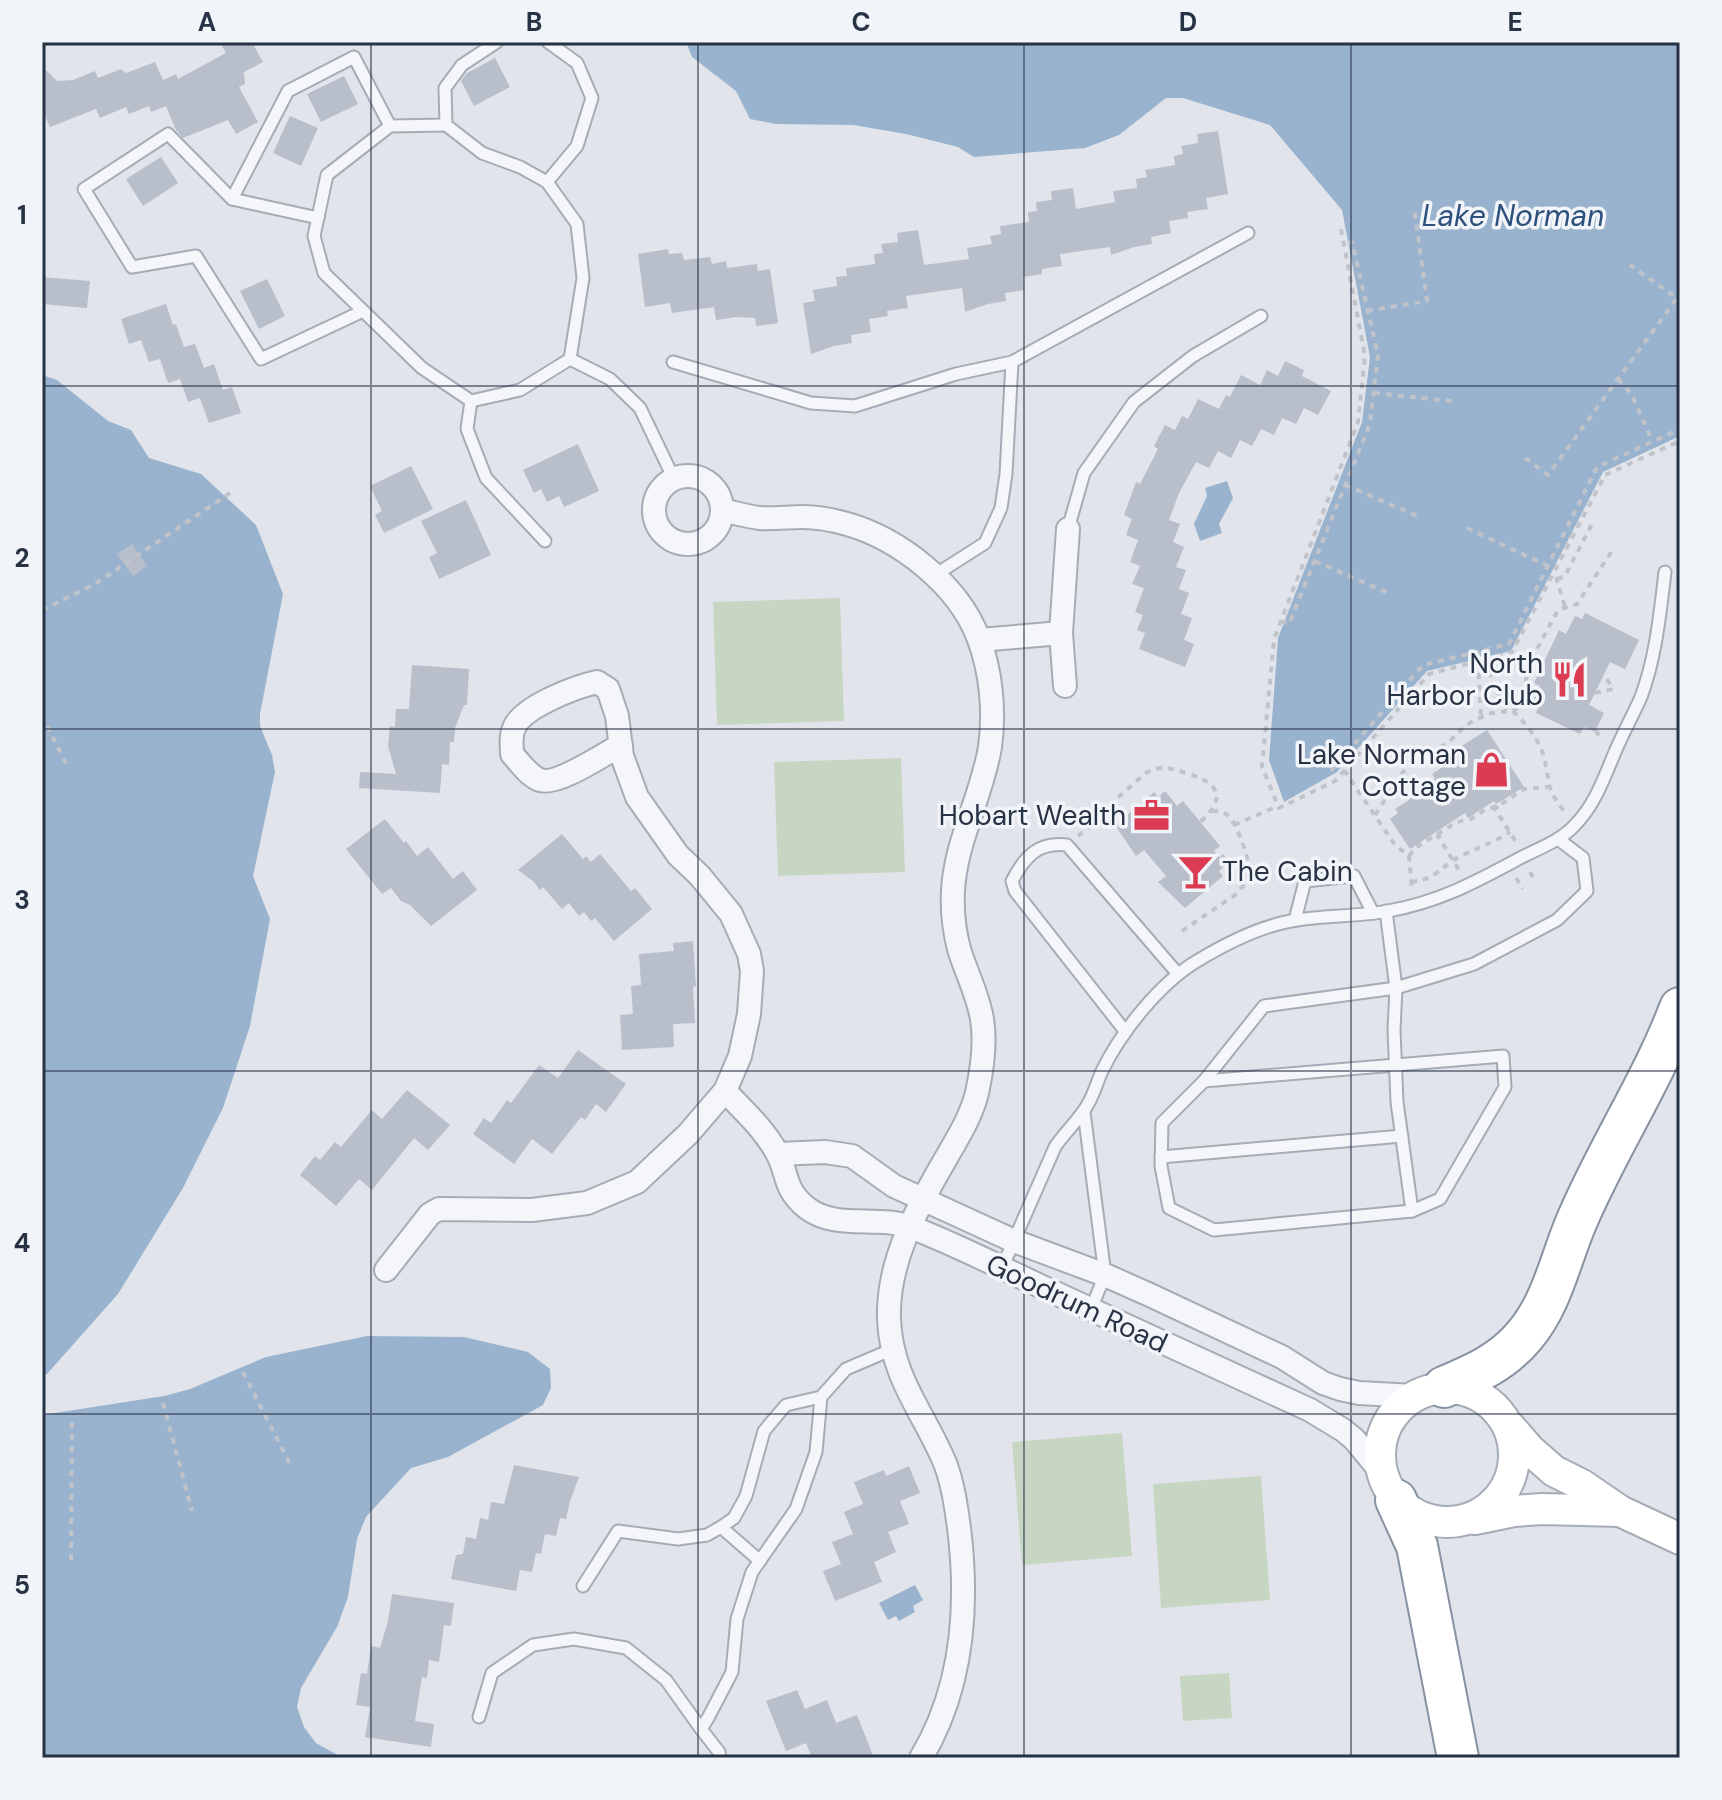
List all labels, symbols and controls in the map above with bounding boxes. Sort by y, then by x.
text: A [198,5,216,39]
text: B [526,5,542,39]
text: C [851,5,871,39]
text: D [1179,5,1197,39]
text: E [1507,5,1523,39]
water label: Lake Norman [1422,196,1604,235]
text: 1 [17,198,27,232]
text: 2 [14,541,30,575]
place label: North Harbor Club [1387,645,1543,714]
restaurant icon: North Harbor Club [1550,660,1588,698]
place label: Lake Norman Cottage [1297,736,1466,805]
shop icon: Lake Norman Cottage [1473,751,1511,789]
office icon: Hobart Wealth [1133,796,1171,834]
place label: Hobart Wealth [939,797,1126,834]
bar icon: The Cabin [1177,852,1215,890]
place label: The Cabin [1222,853,1353,890]
text: 3 [14,883,30,917]
text: 4 [14,1226,30,1260]
street label: Goodrum Road [980,1245,1173,1362]
text: 5 [14,1568,30,1602]

